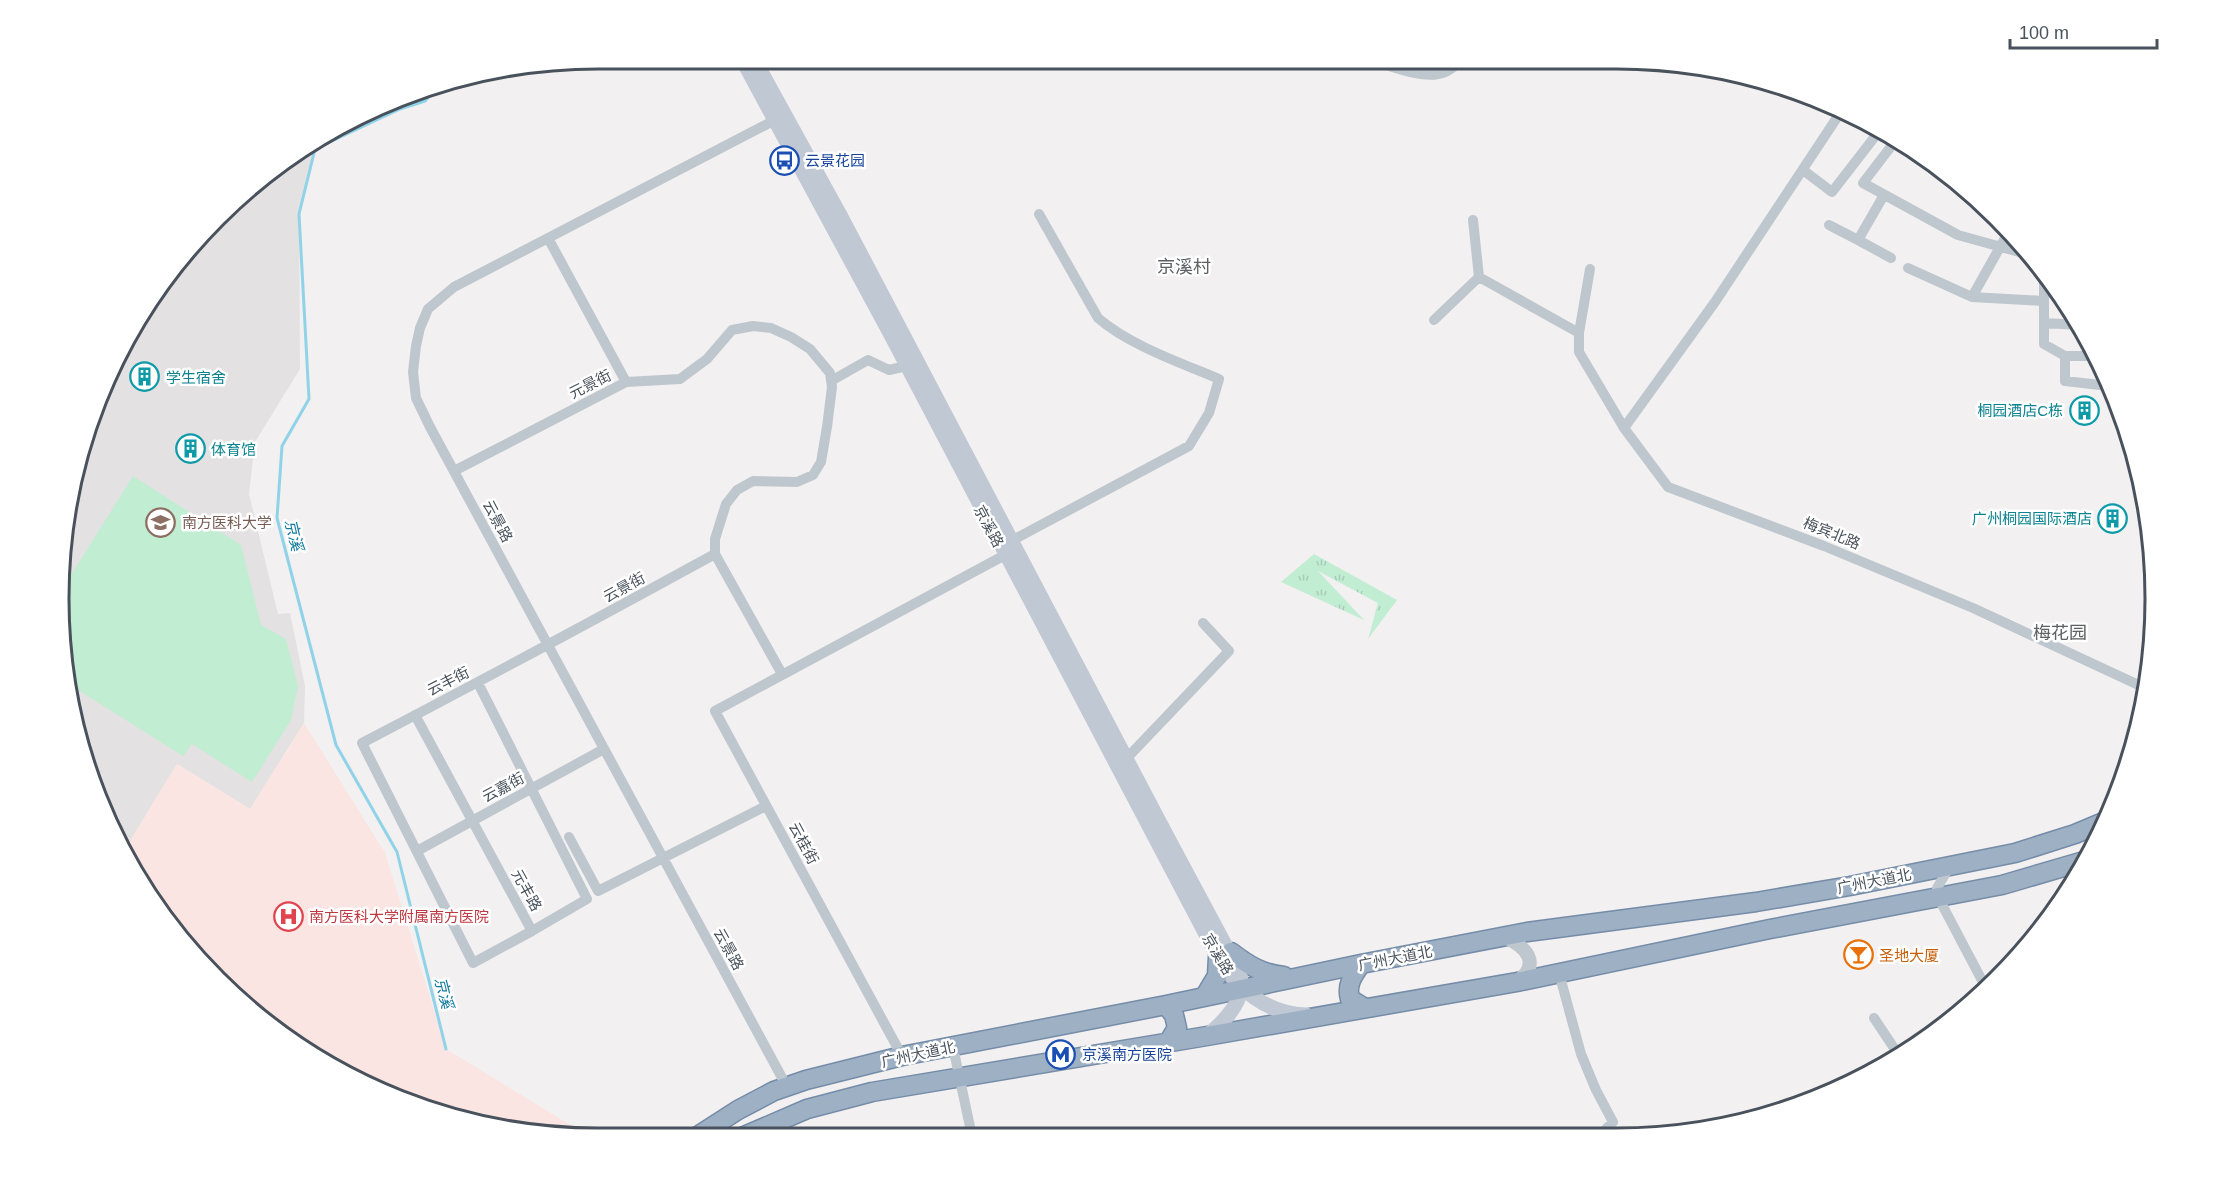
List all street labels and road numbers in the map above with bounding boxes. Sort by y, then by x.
street label: 元景街 [566,366,614,402]
street label: 云景路 [480,497,516,545]
street label: 京溪路 [971,502,1007,550]
street label: 梅宾北路 [1801,514,1863,552]
street label: 云景街 [600,569,648,605]
street label: 云丰街 [424,663,472,699]
street label: 云嘉街 [479,769,527,805]
street label: 云桂街 [786,819,822,867]
street label: 广州大道北 [1836,865,1912,897]
street label: 元丰路 [509,866,545,914]
street label: 云景路 [711,925,747,973]
street label: 京溪路 [1199,930,1237,978]
street label: 广州大道北 [1357,942,1433,974]
street label: 广州大道北 [880,1038,956,1070]

